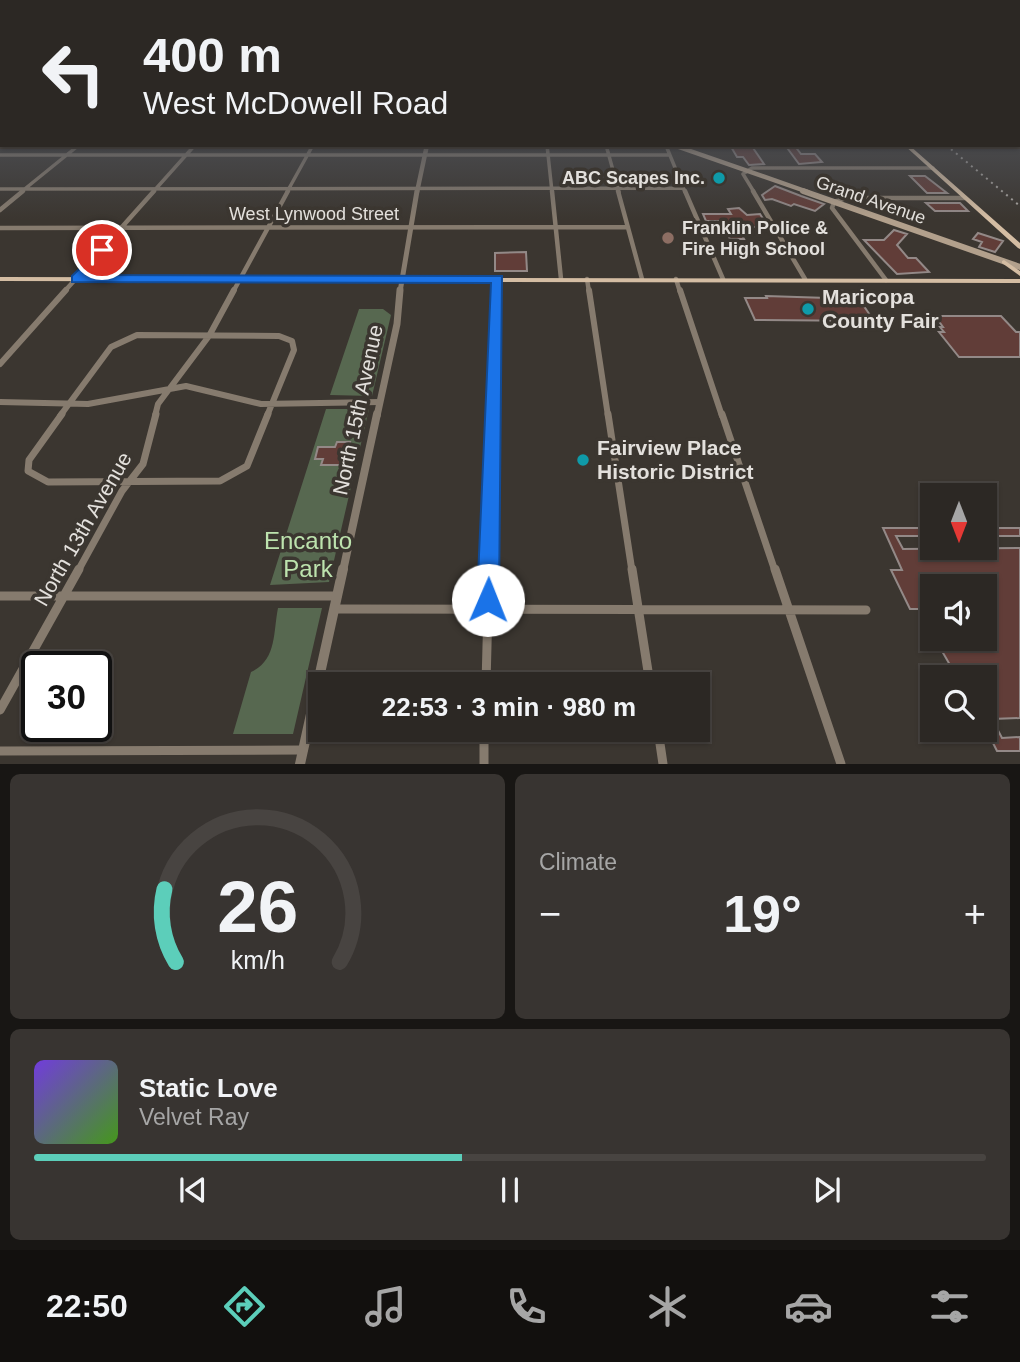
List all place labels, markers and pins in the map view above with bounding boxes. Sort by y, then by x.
place label: ABC Scapes Inc. [562,168,705,188]
marker: ABC Scapes Inc. [711,170,727,186]
place label: Franklin Police & Fire High School [682,218,828,259]
pin [72,220,132,280]
marker: Franklin Police & Fire High School [660,230,676,246]
place label: Maricopa County Fair [822,285,939,332]
marker: Maricopa County Fair [800,301,816,317]
place label: Fairview Place Historic District [597,436,753,483]
marker: Fairview Place Historic District [575,452,591,468]

